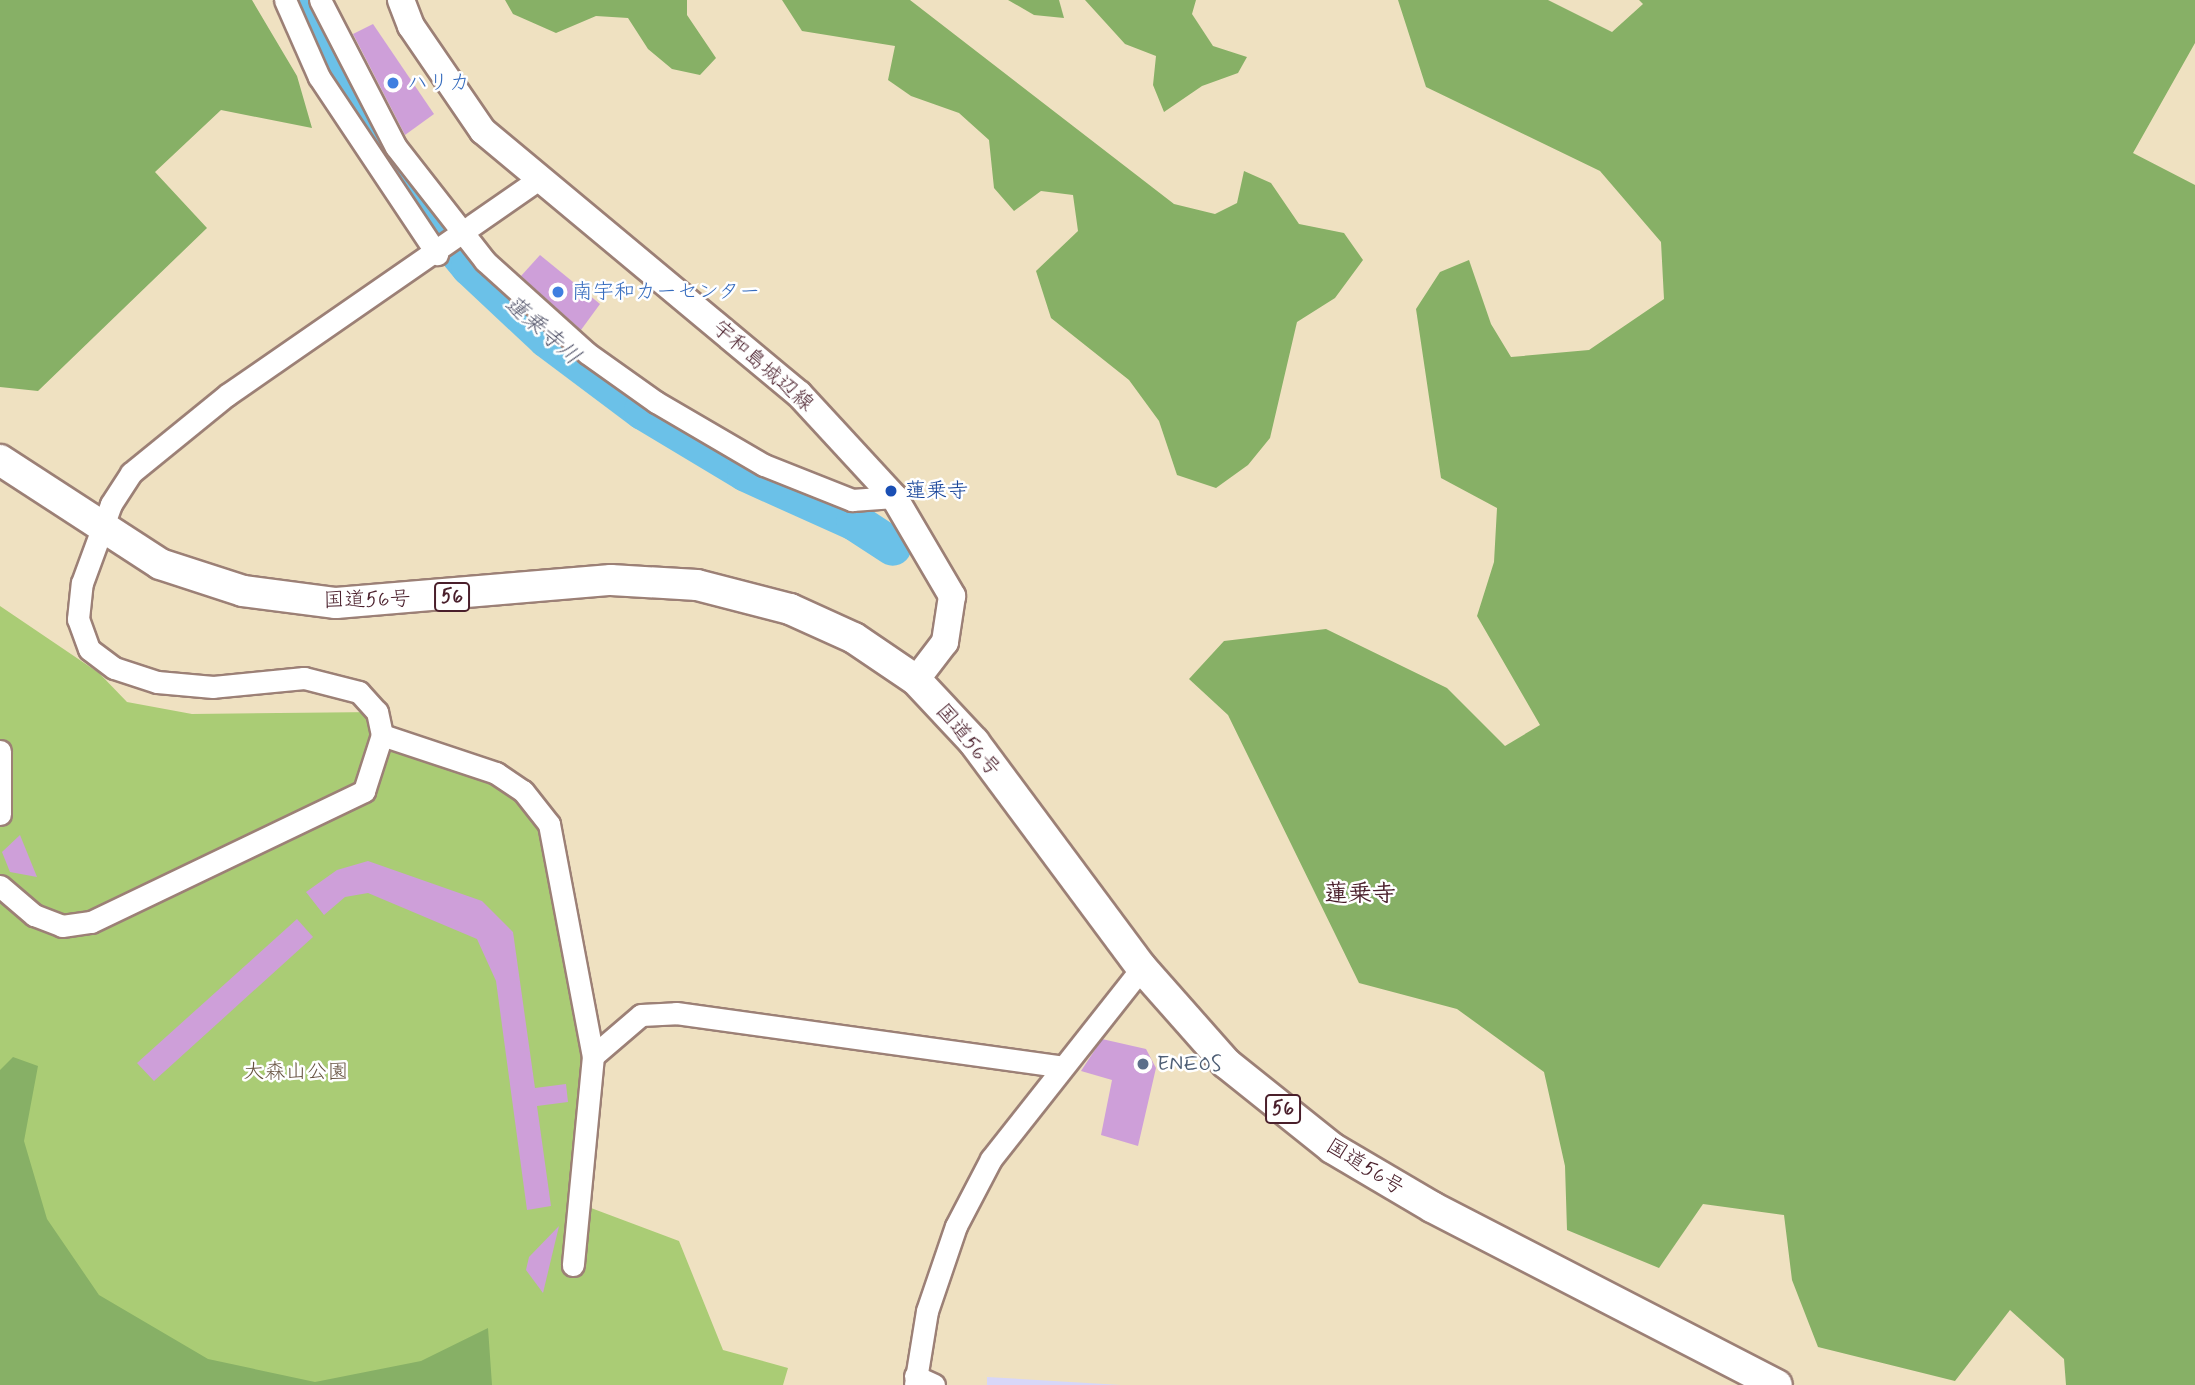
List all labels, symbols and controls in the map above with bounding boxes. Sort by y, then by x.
place label: ハリカ [407,70,470,96]
marker: ハリカ [385,75,401,91]
place label: 南宇和カーセンター [572,279,761,305]
marker: 南宇和カーセンター [550,284,566,300]
water label: 蓮乗寺川 [498,290,586,372]
street label: 宇和島城辺線 [707,315,819,417]
place label: 蓮乗寺 [905,478,968,504]
marker: 蓮乗寺 [883,483,899,499]
road number: 56 [433,582,471,612]
street label: 国道56号 [323,587,411,613]
street label: 国道56号 [930,698,1006,782]
district label: 蓮乗寺 [1324,881,1396,909]
place label: ENEOS [1157,1051,1222,1077]
marker: ENEOS [1135,1056,1151,1072]
park label: 大森山公園 [244,1059,348,1085]
road number: 56 [1264,1093,1302,1124]
street label: 国道56号 [1321,1133,1409,1201]

